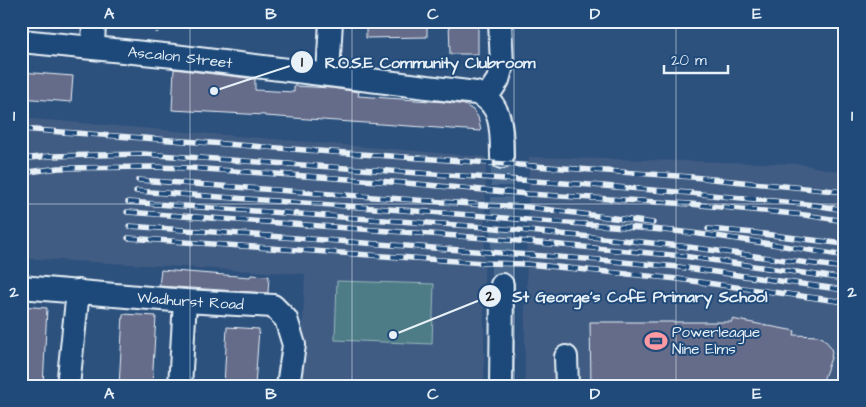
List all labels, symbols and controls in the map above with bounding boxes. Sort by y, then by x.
text: A [104,3,115,25]
text: B [265,3,277,25]
text: C [427,3,439,25]
text: D [590,3,601,25]
text: E [752,3,762,25]
street label: Ascalon Street [127,42,234,74]
scale bar [664,42,727,74]
callout: R.O.S.E Community Clubroom [290,46,545,77]
text: 20 m [671,50,707,71]
text: 1 [301,52,303,73]
text: R.O.S.E Community Clubroom [325,52,536,75]
text: 1 [13,105,16,127]
text: 1 [851,105,854,127]
callout: St George's CofE Primary School [477,280,778,311]
text: 2 [8,281,19,303]
text: 2 [846,281,857,303]
text: 2 [485,286,495,307]
text: St George's CofE Primary School [511,286,768,310]
street label: Wadhurst Road [136,287,245,315]
place label: Powerleague Nine Elms [672,322,760,360]
sports icon: Powerleague Nine Elms [643,328,669,354]
text: A [104,383,115,405]
text: B [265,383,277,405]
text: C [427,383,439,405]
text: D [590,383,601,405]
text: E [752,383,762,405]

